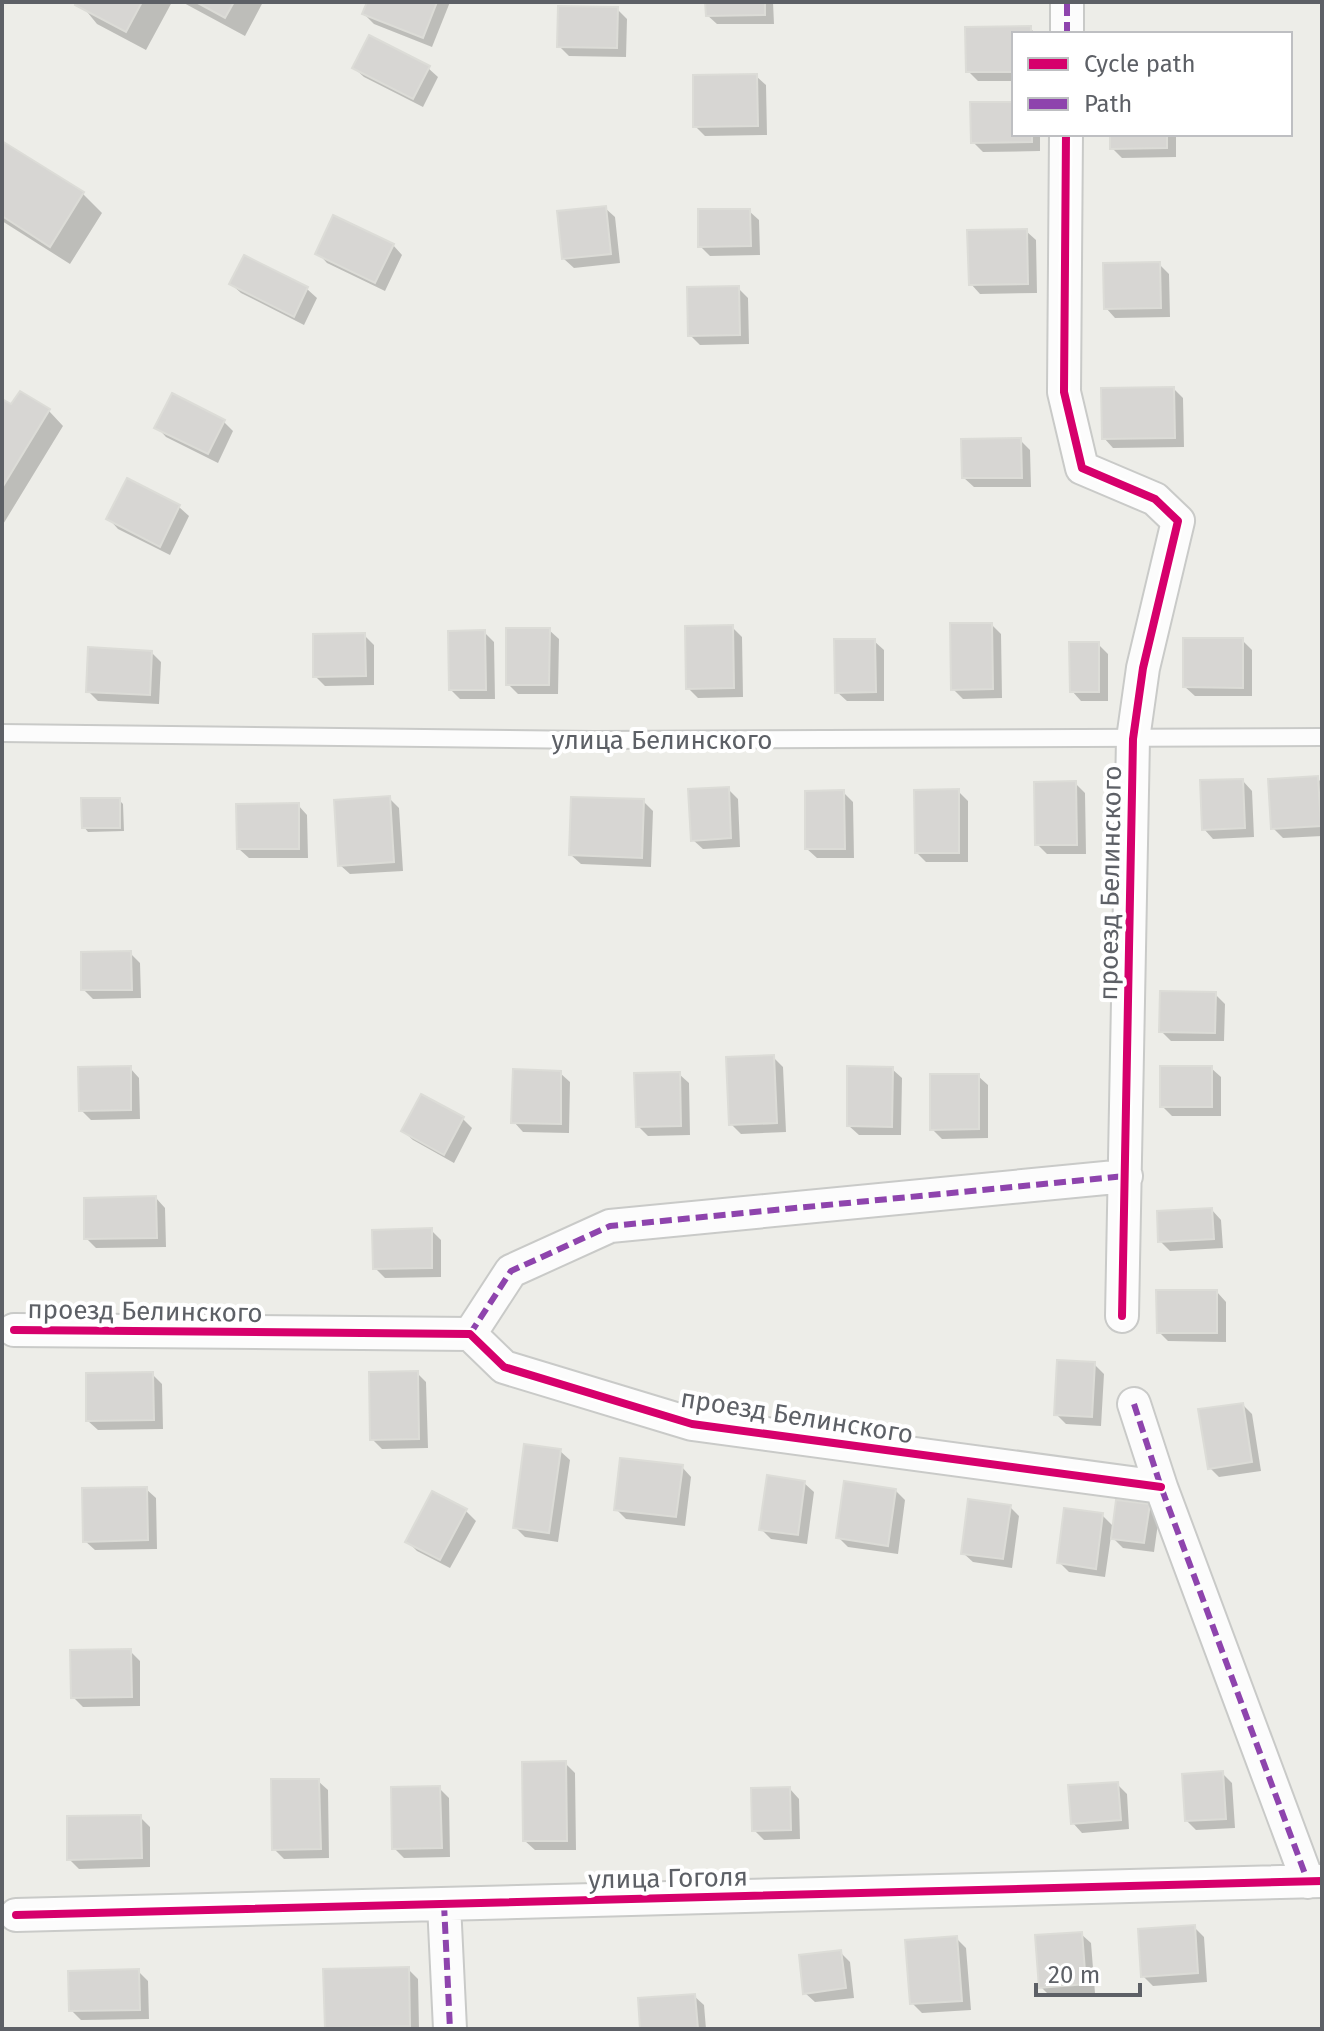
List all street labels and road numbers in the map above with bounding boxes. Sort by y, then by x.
street label: улица Белинского [552,725,772,756]
street label: проезд Белинского [1093,765,1128,1001]
street label: проезд Белинского [27,1294,263,1329]
street label: проезд Белинского [678,1383,915,1450]
street label: улица Гоголя [588,1862,748,1895]

